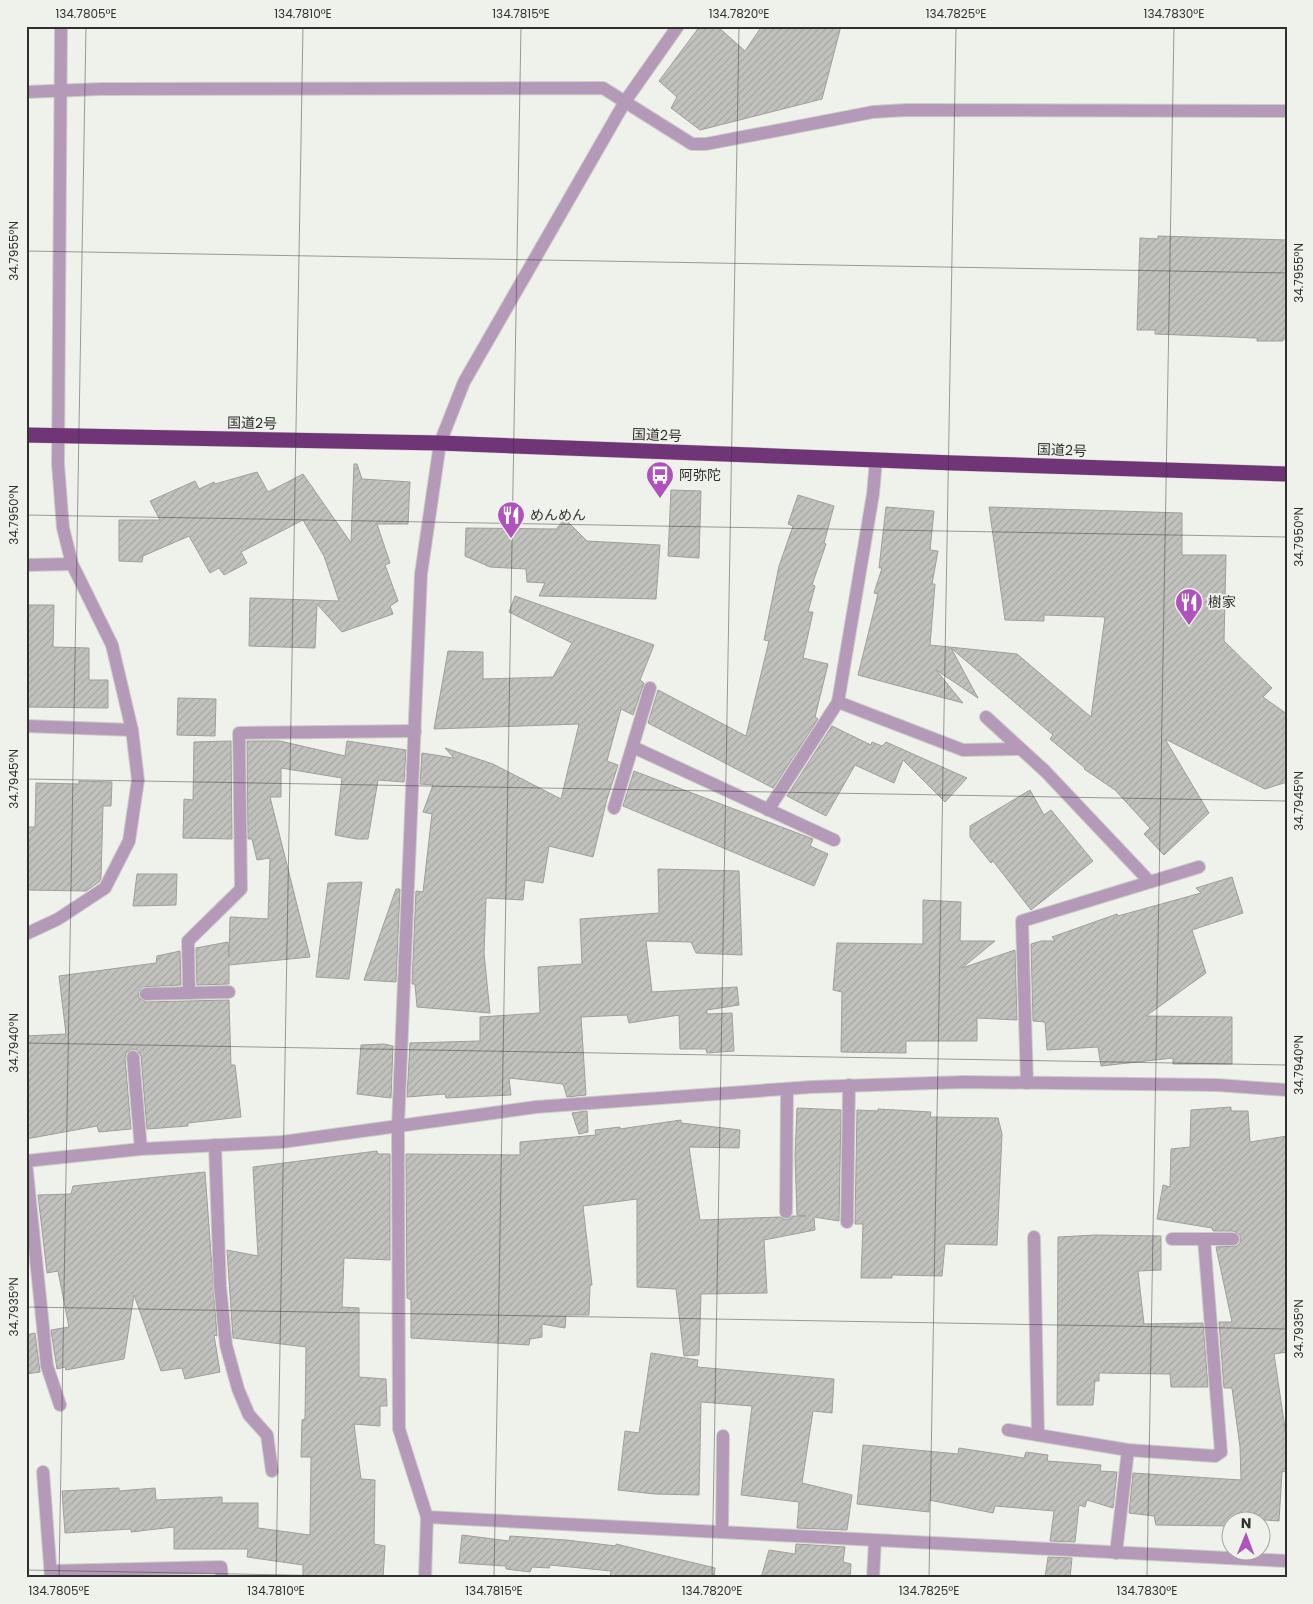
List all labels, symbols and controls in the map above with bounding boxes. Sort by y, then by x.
text: 134.7805°E [55,5,117,22]
text: 134.7810°E [274,5,332,22]
text: 134.7815°E [492,5,550,22]
text: 134.7820°E [709,5,769,22]
text: 134.7825°E [926,5,986,22]
text: 134.7830°E [1144,5,1204,22]
text: 34.7955°N [5,221,22,281]
text: 34.7955°N [1290,243,1307,303]
street label: 国道2号 [227,413,277,433]
street label: 国道2号 [632,424,682,446]
street label: 国道2号 [1037,439,1087,461]
bus stop icon: 阿弥陀 [645,460,675,499]
place label: 阿弥陀 [679,465,721,485]
text: 34.7950°N [5,485,22,545]
restaurant icon: めんめん [496,500,526,539]
place label: めんめん [530,505,586,525]
text: 34.7950°N [1290,507,1307,567]
restaurant icon: 樹家 [1174,587,1204,626]
place label: 樹家 [1208,592,1236,612]
text: 34.7945°N [5,749,22,809]
text: 34.7945°N [1290,771,1307,831]
text: 34.7940°N [5,1013,22,1073]
text: 34.7940°N [1290,1035,1307,1095]
text: 34.7935°N [5,1277,22,1337]
text: 34.7935°N [1290,1299,1307,1359]
north arrow [1220,1512,1270,1562]
text: N [1241,1513,1252,1533]
text: 134.7805°E [28,1582,90,1599]
text: 134.7810°E [247,1582,305,1599]
text: 134.7815°E [465,1582,523,1599]
text: 134.7820°E [682,1582,742,1599]
text: 134.7825°E [899,1582,959,1599]
text: 134.7830°E [1117,1582,1177,1599]

